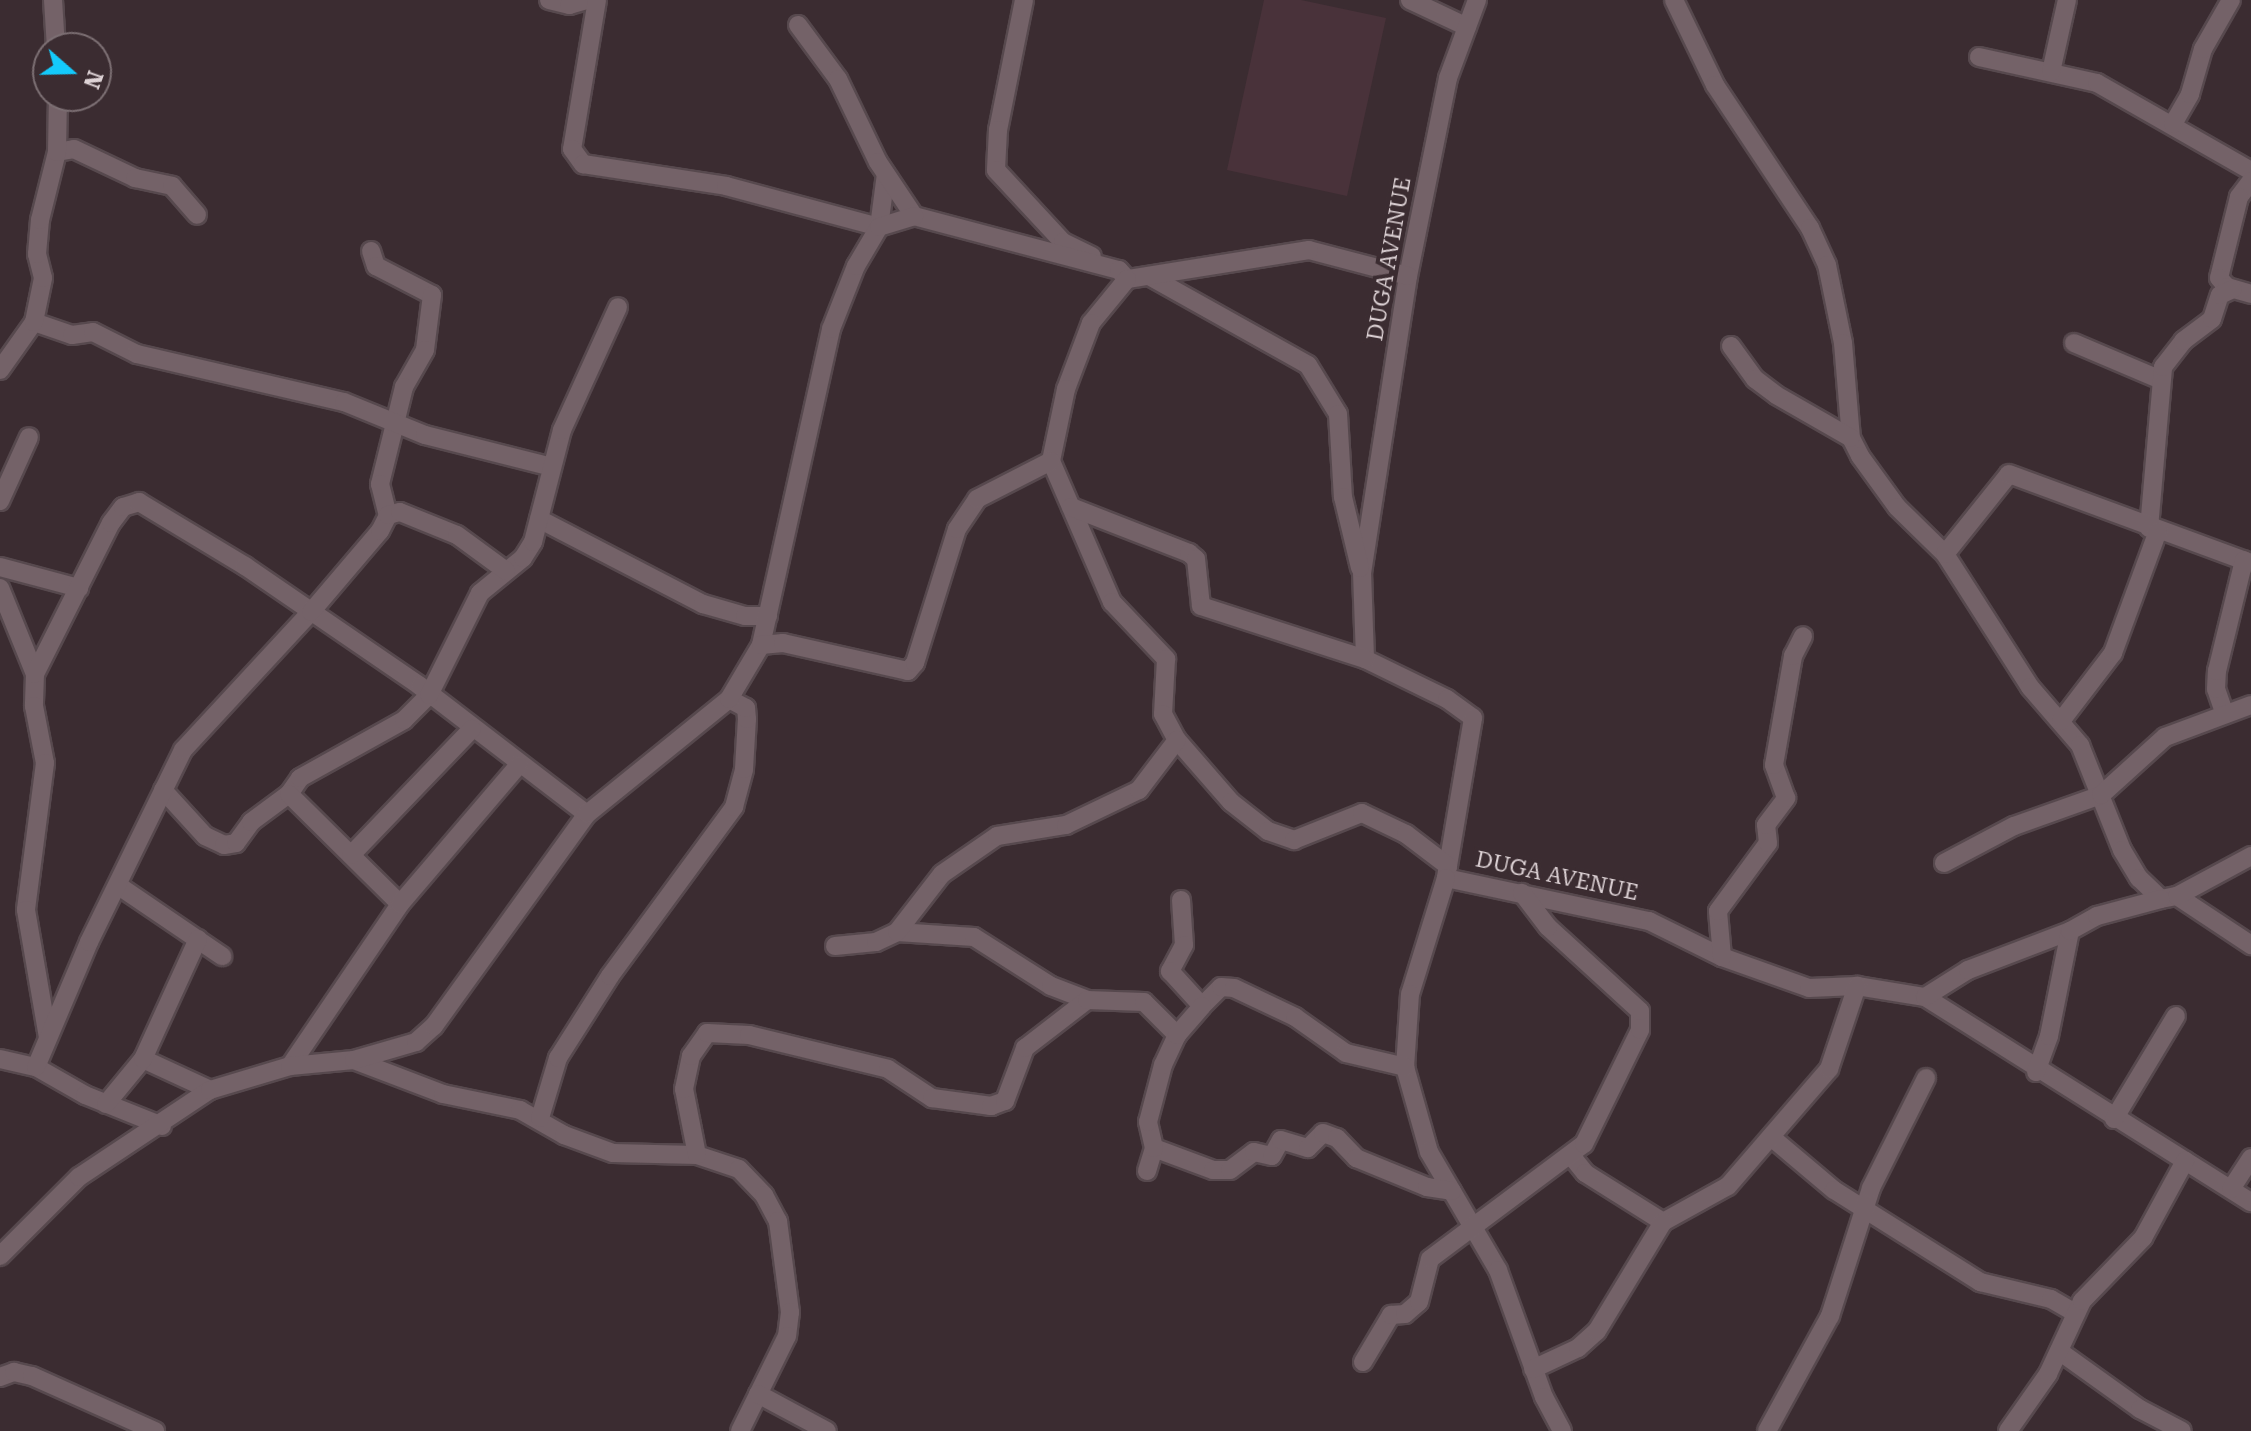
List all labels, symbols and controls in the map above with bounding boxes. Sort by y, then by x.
north arrow [32,32,112,112]
text: N [79,67,108,92]
street label: DUGA AVENUE [1362,175,1416,343]
street label: DUGA AVENUE [1473,846,1641,906]

